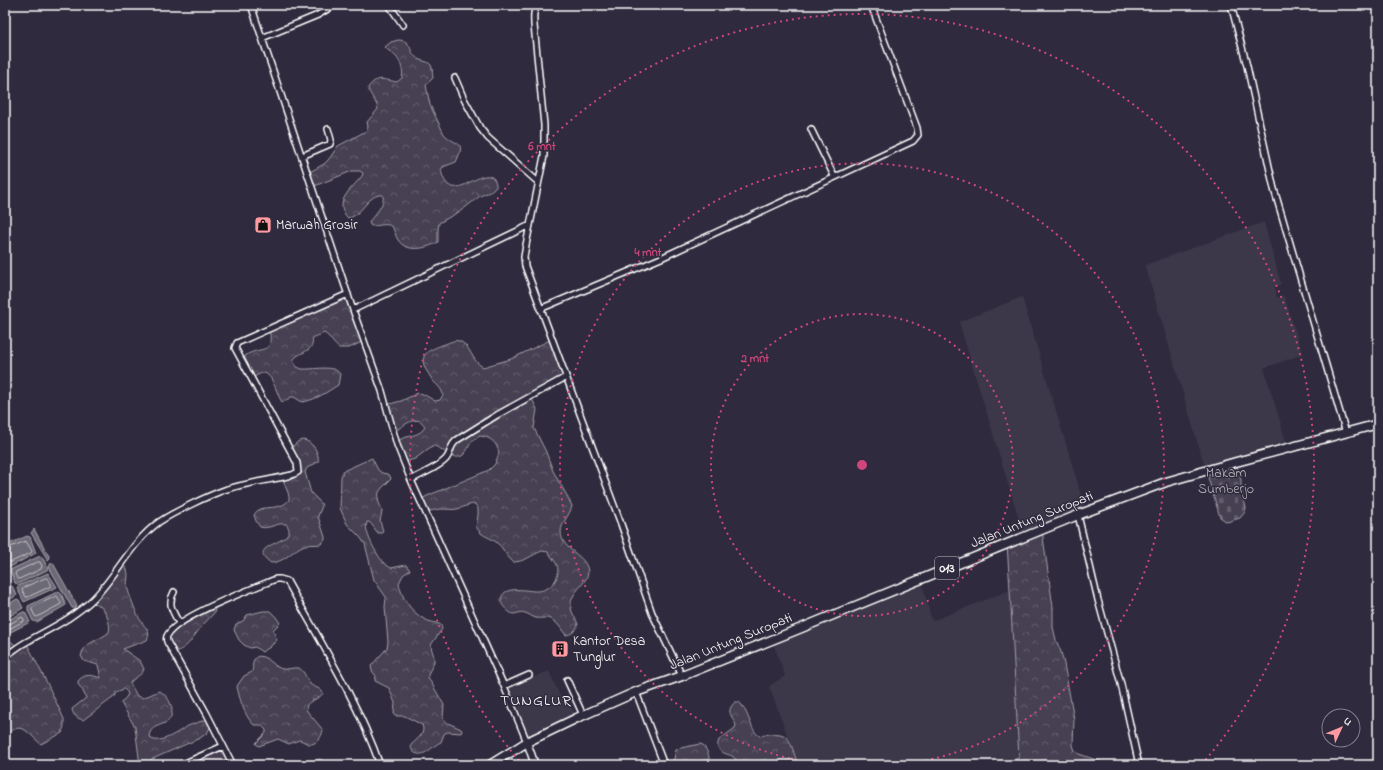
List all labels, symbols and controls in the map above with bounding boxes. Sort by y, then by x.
text: 6 mnt [527,138,557,156]
shop icon: Marwah Grosir [253,215,273,235]
place label: Marwah Grosir [276,215,358,236]
text: 4 mnt [633,244,663,262]
text: 2 mnt [740,350,770,368]
centre of rings [855,458,869,472]
park label: Makam Sumberjo [1198,463,1254,500]
street label: Jalan Untung Suropati [967,486,1097,555]
road number: 013 [935,557,959,579]
street label: Jalan Untung Suropati [666,608,796,677]
place label: Kantor Desa Tunglur [573,631,645,669]
building icon: Kantor Desa Tunglur [550,639,570,659]
district label: TUNGLUR [500,689,572,713]
north arrow [1321,708,1361,748]
text: U [1339,714,1356,730]

